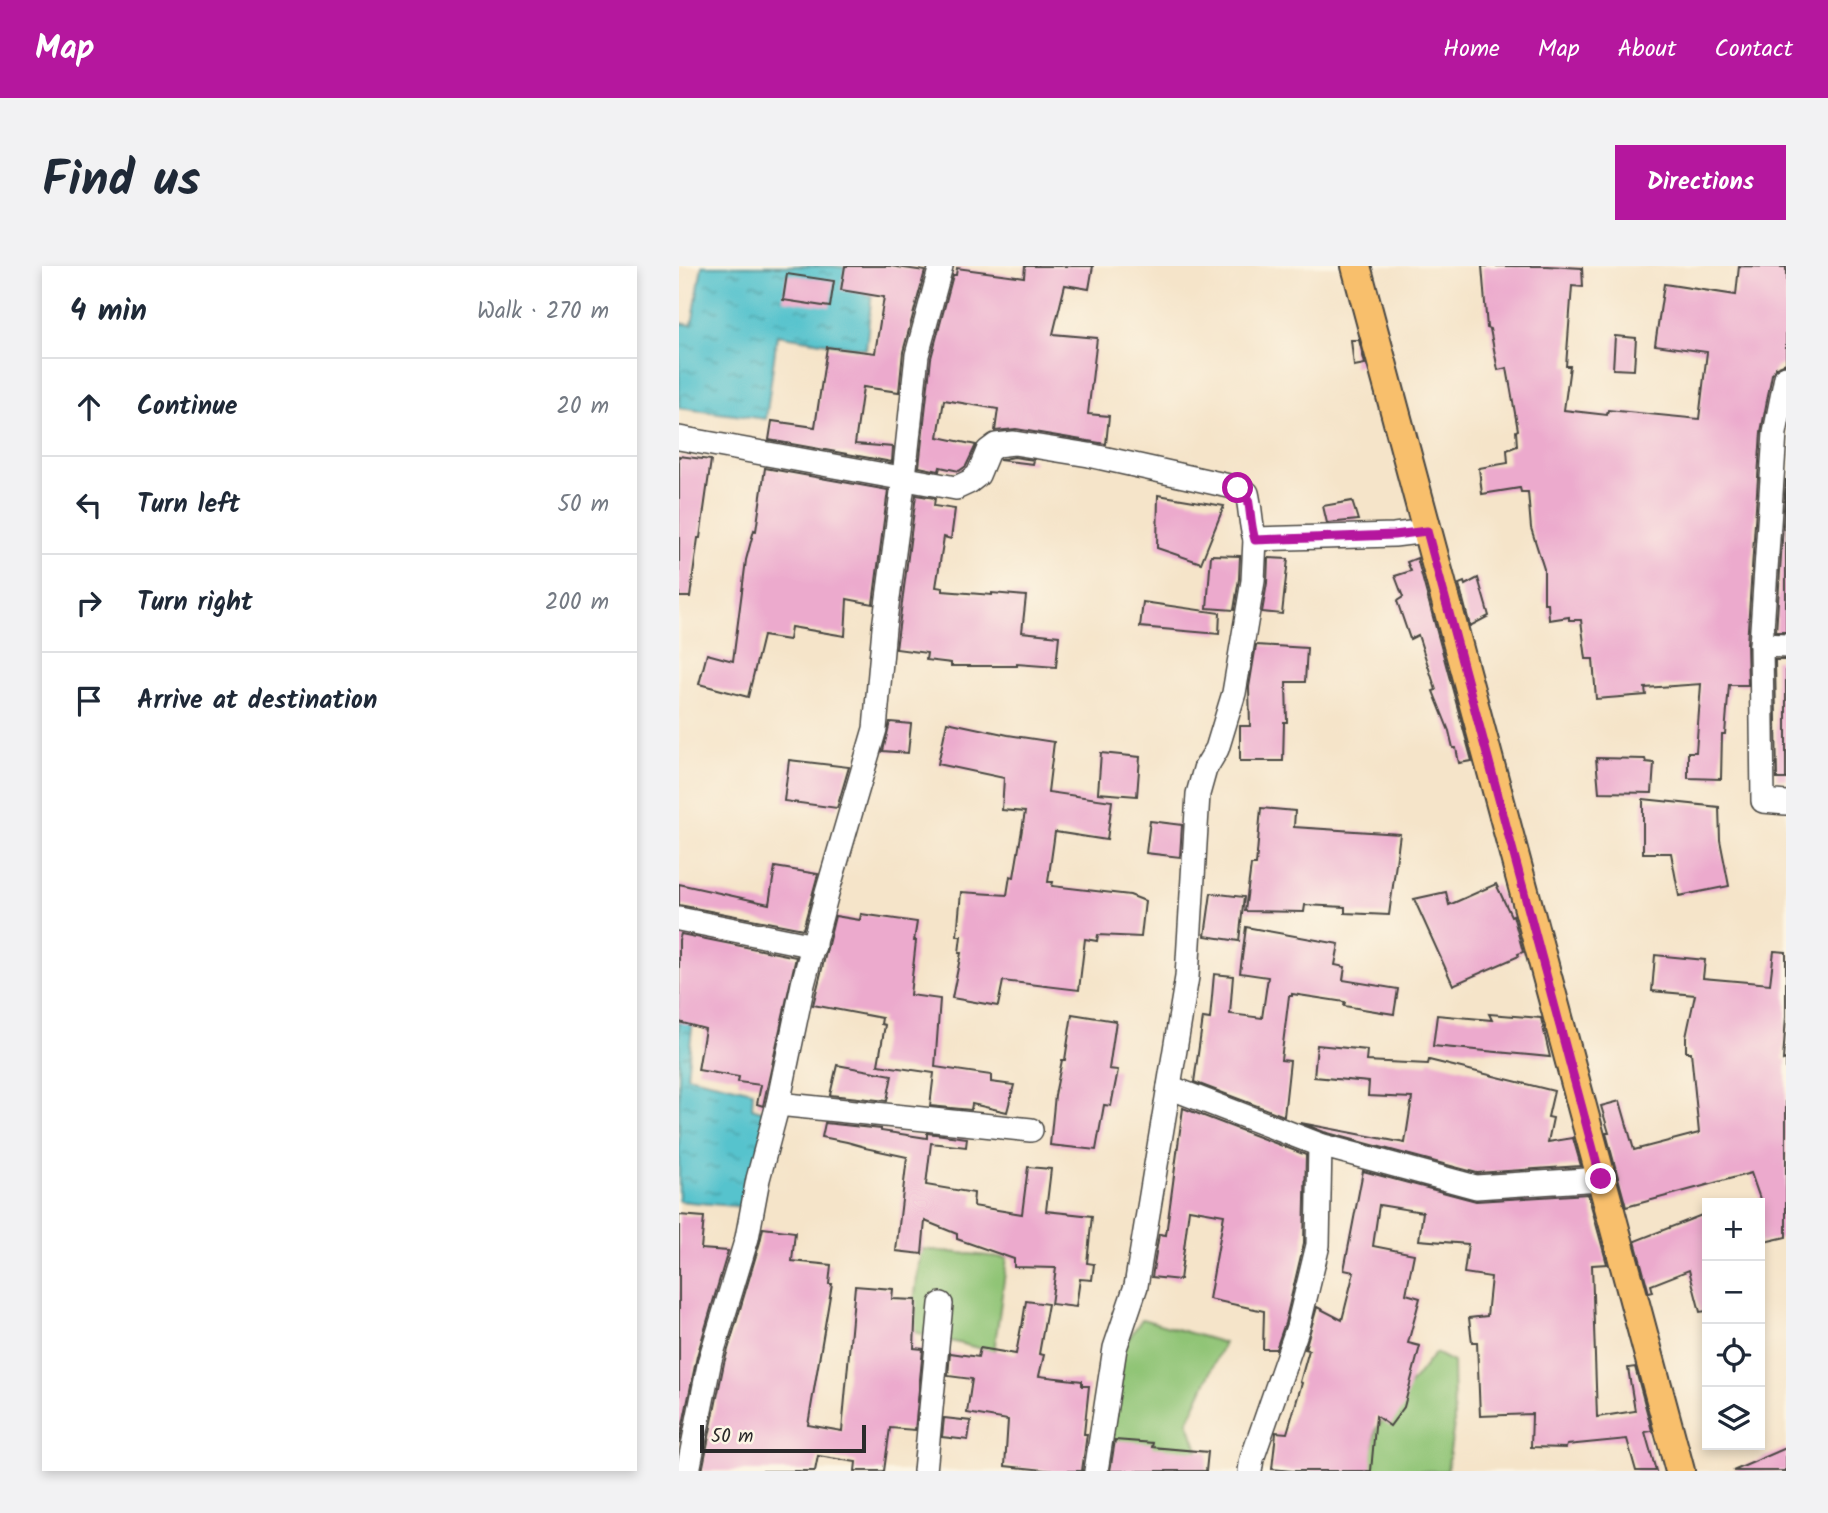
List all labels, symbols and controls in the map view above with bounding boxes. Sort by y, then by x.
text: Map [35,23,95,76]
text: Home [1443,30,1500,69]
text: Map [1538,30,1580,69]
text: About [1618,30,1676,69]
text: Contact [1714,30,1793,69]
text: Find us [42,143,200,221]
button: Directions [1615,145,1786,220]
text: 4 min [70,288,147,336]
text: Walk · 270 m [477,294,609,330]
text: Continue [137,386,238,428]
icon: ahead [70,388,108,426]
text: 20 m [557,389,609,425]
route start [1222,472,1253,503]
text: Turn left [137,484,240,526]
icon: left [70,486,108,524]
text: 50 m [558,487,609,523]
text: Turn right [137,582,253,624]
icon: right [70,584,108,622]
text: 200 m [545,585,609,621]
text: Arrive at destination [137,680,377,722]
icon: arrive [70,682,108,720]
route end [1585,1163,1616,1194]
map controls [1702,1198,1765,1450]
button: + [1702,1198,1765,1261]
button: − [1702,1261,1765,1324]
button: locate [1702,1324,1765,1387]
button: layers [1702,1387,1765,1450]
scale bar [700,1422,866,1454]
text: 50 m [711,1422,753,1452]

